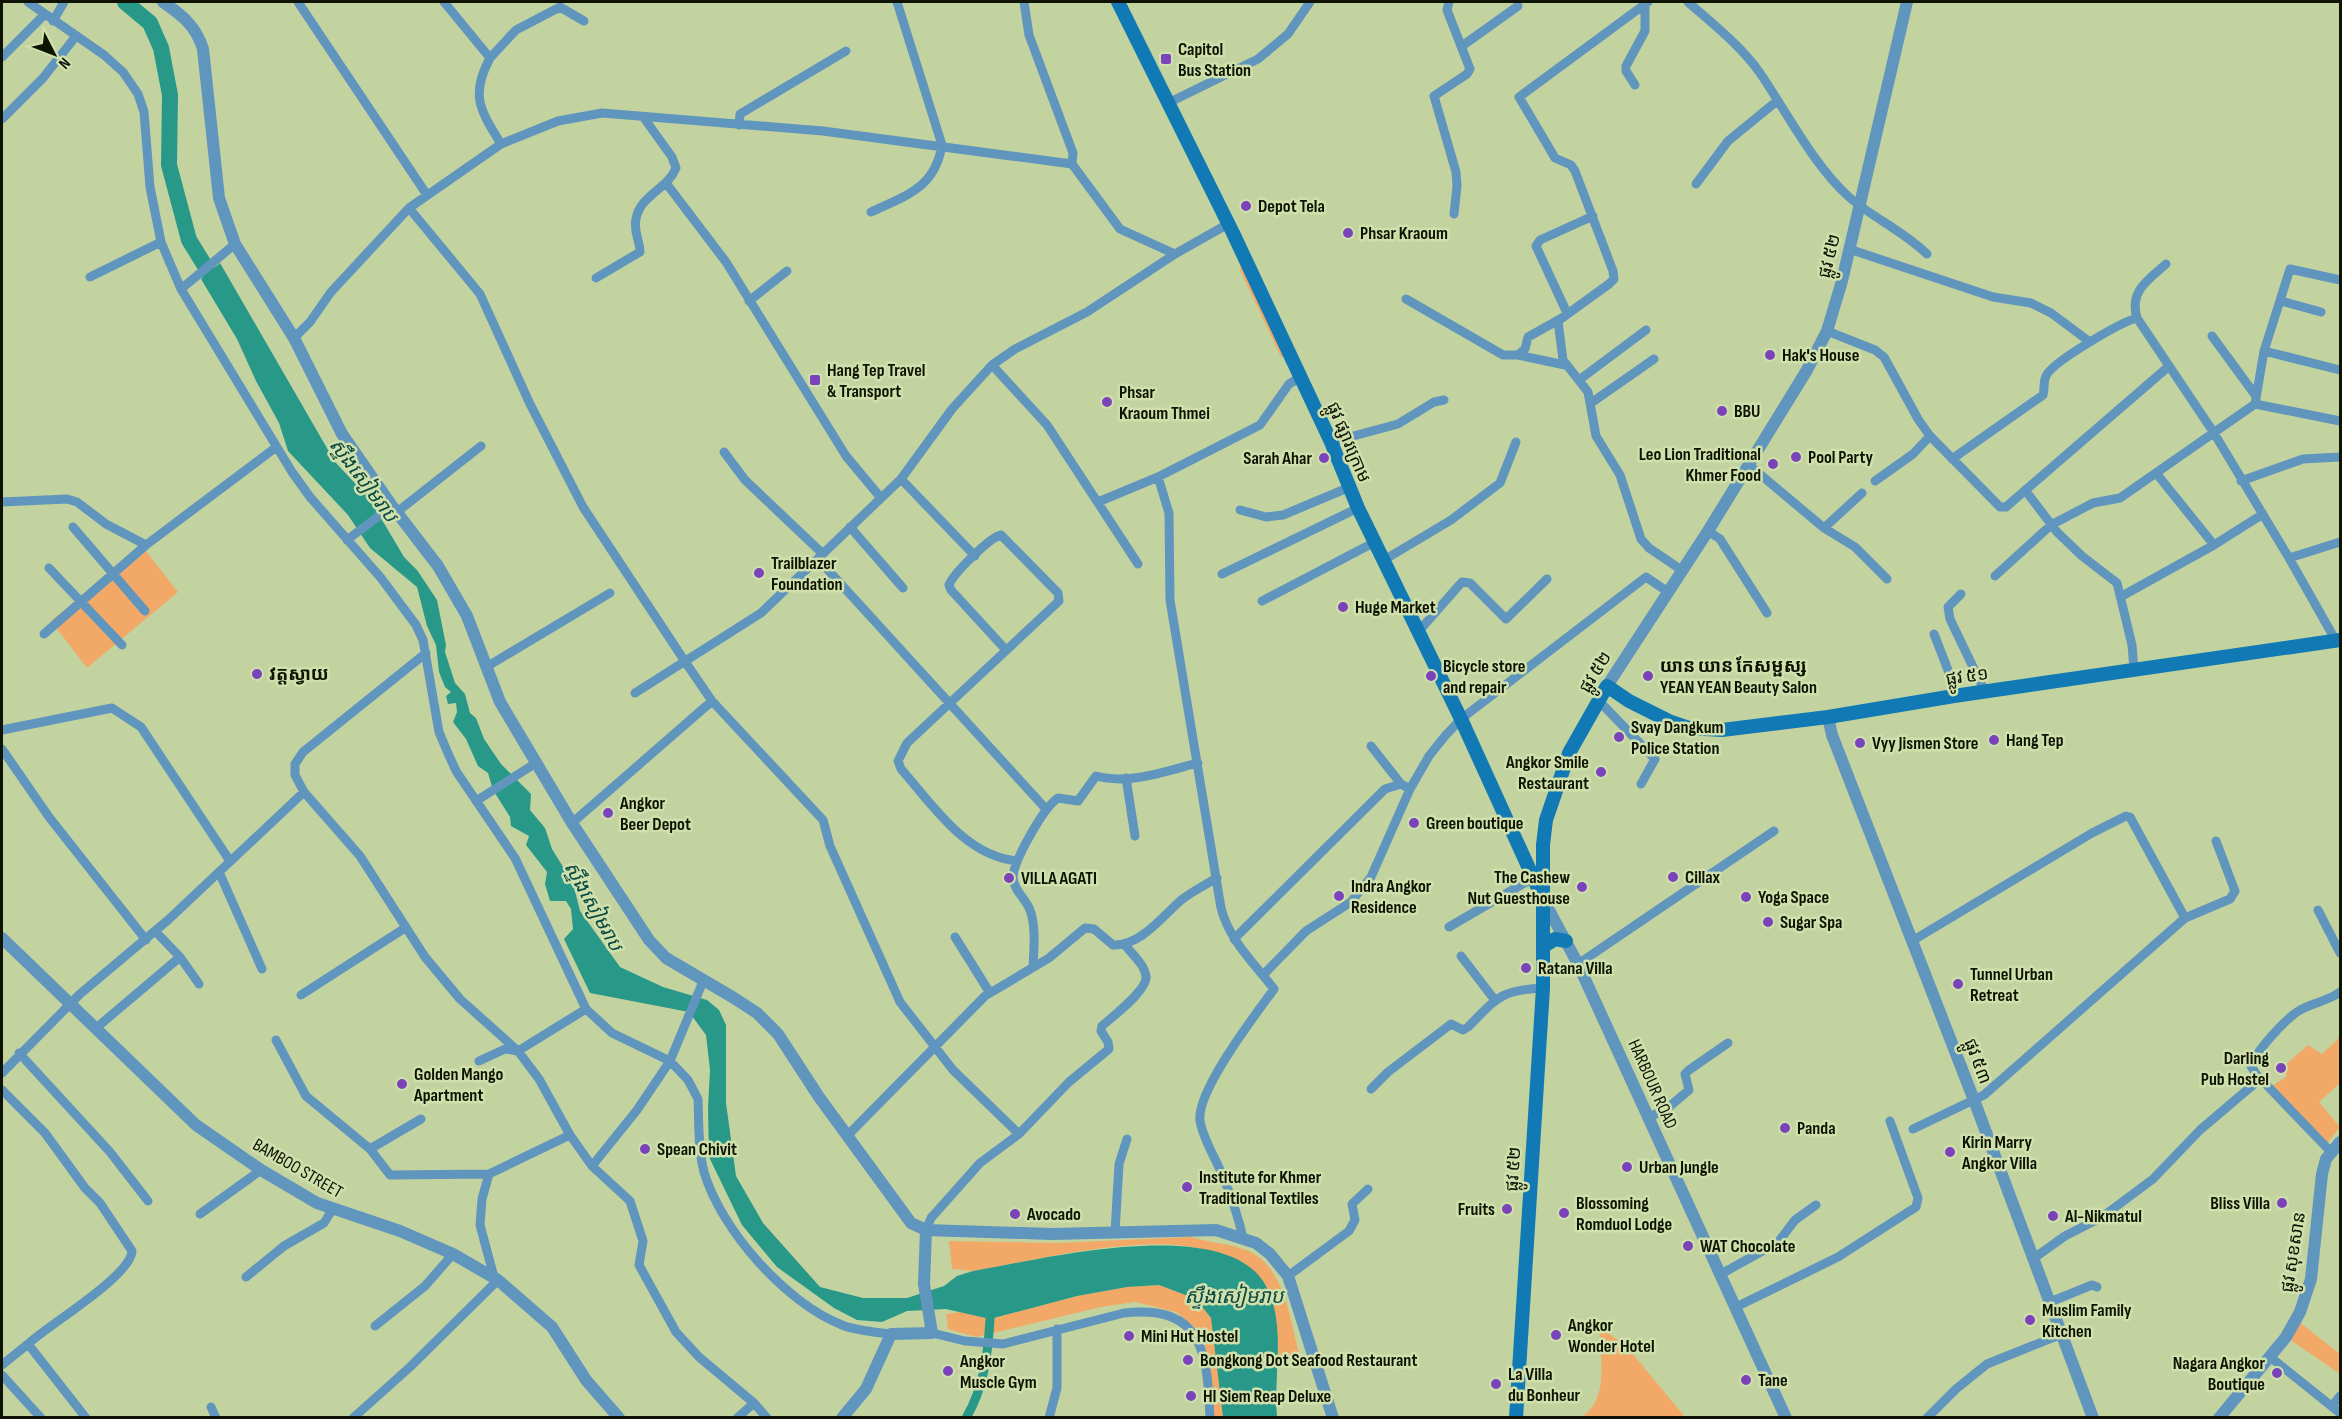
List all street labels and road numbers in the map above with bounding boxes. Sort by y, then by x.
street label: ផ្លូវ ៥២ [1814,232,1850,282]
street label: ផ្លូវ ផ្សារក្រោម [1317,399,1375,488]
street label: ផ្លូវ ៥២ [1575,648,1621,700]
street label: ផ្លូវ ៥១ [1944,663,1991,695]
street label: ផ្លូវ ៥៣ [1954,1035,1996,1089]
street label: HARBOUR ROAD [1623,1036,1682,1132]
street label: BAMBOO STREET [249,1134,346,1203]
street label: ផ្លូវ ៥២ [1501,1146,1531,1193]
street label: ផ្លូវ សុខសាន [2277,1210,2316,1295]

